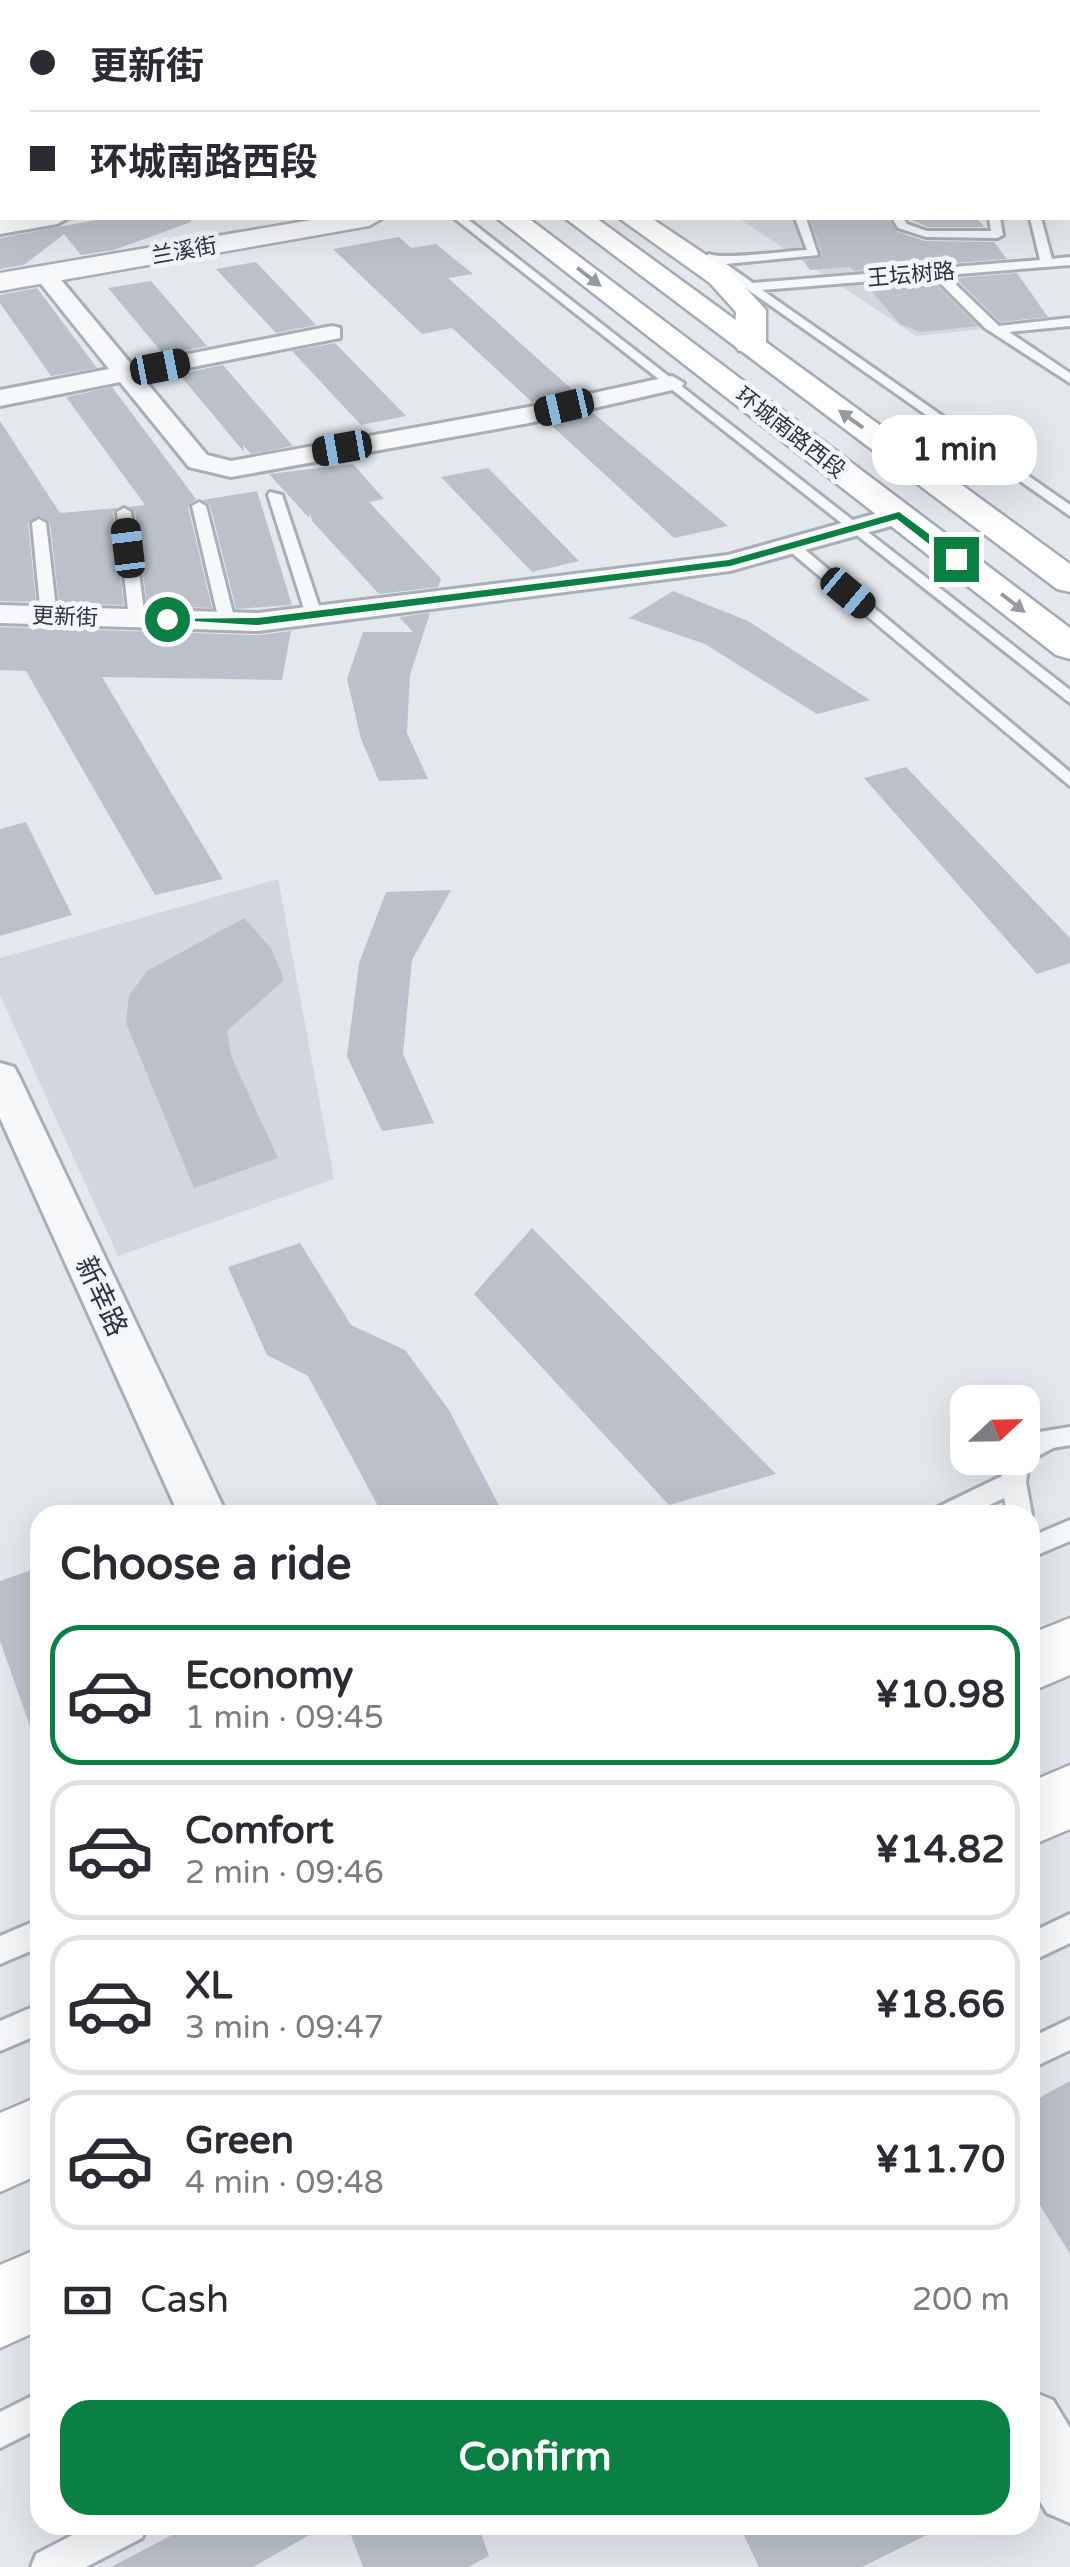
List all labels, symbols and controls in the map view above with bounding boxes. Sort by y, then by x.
text: 更新街 [90,44,204,90]
text: 环城南路西段 [90,140,318,186]
street label: 兰溪街 [149,232,219,270]
street label: 王坛树路 [866,258,956,292]
one-way arrow [576,266,602,287]
car [128,347,192,387]
street label: 环城南路西段 [730,382,850,484]
car [531,386,597,428]
one-way arrow [838,409,864,429]
callout: 1 min [874,414,1038,484]
car [310,428,374,468]
text: 1 min [912,431,997,469]
car [109,516,147,580]
route end [934,537,979,582]
car [815,562,881,624]
one-way arrow [1000,592,1026,613]
route start [145,597,190,642]
street label: 更新街 [32,603,98,631]
street label: 新幸路 [68,1251,134,1342]
north arrow [950,1385,1040,1475]
map controls [950,1385,1040,1475]
text: Choose a ride [60,1538,351,1592]
icon: car [65,1650,155,1740]
text: Economy [185,1653,353,1699]
text: ¥10.98 [875,1672,1005,1718]
text: 1 min · 09:45 [185,1699,384,1737]
icon: car [65,1805,155,1895]
text: Comfort [185,1808,334,1854]
text: ¥14.82 [875,1827,1005,1873]
text: 2 min · 09:46 [185,1854,384,1892]
icon: car [65,1960,155,2050]
text: XL [185,1963,232,2009]
text: ¥18.66 [875,1982,1005,2028]
text: 3 min · 09:47 [185,2009,384,2047]
icon: car [65,2115,155,2205]
text: Green [185,2118,294,2164]
text: ¥11.70 [875,2137,1005,2183]
text: 4 min · 09:48 [185,2164,384,2202]
icon: cash [60,2273,115,2328]
text: Cash [140,2277,229,2323]
text: 200 m [912,2281,1010,2319]
button: Confirm [60,2400,1010,2515]

